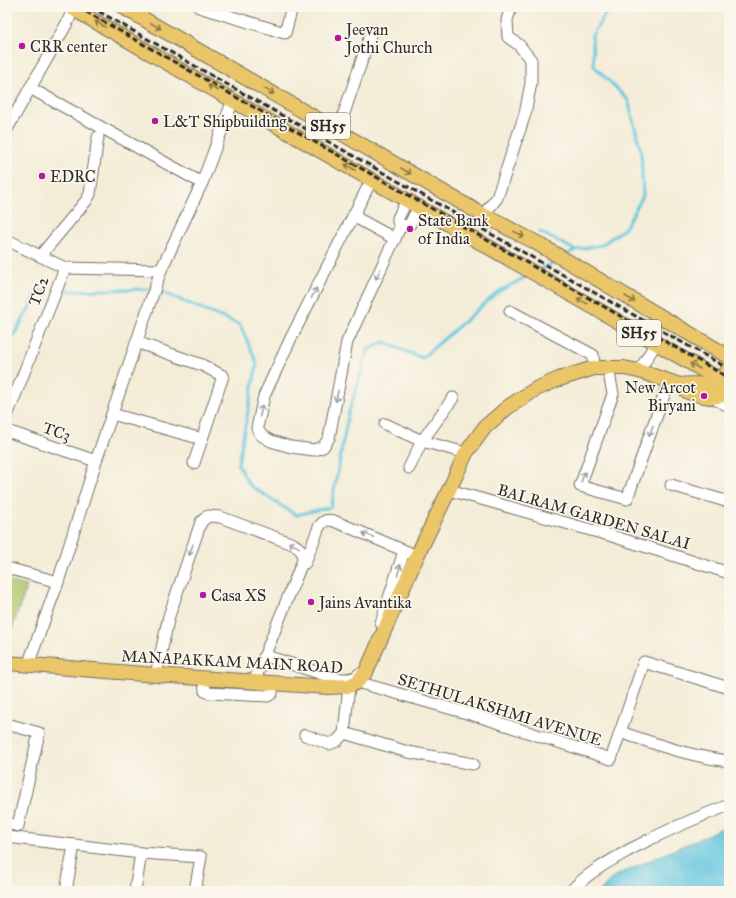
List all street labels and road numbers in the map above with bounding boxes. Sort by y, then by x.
road number: SH55 [306,113,350,139]
street label: TC2 [24,274,53,308]
road number: SH55 [617,320,661,346]
street label: TC3 [40,418,73,445]
street label: BALRAM GARDEN SALAI [495,480,693,553]
street label: MANAPAKKAM MAIN ROAD [121,646,343,677]
street label: SETHULAKSHMI AVENUE [396,669,604,750]

